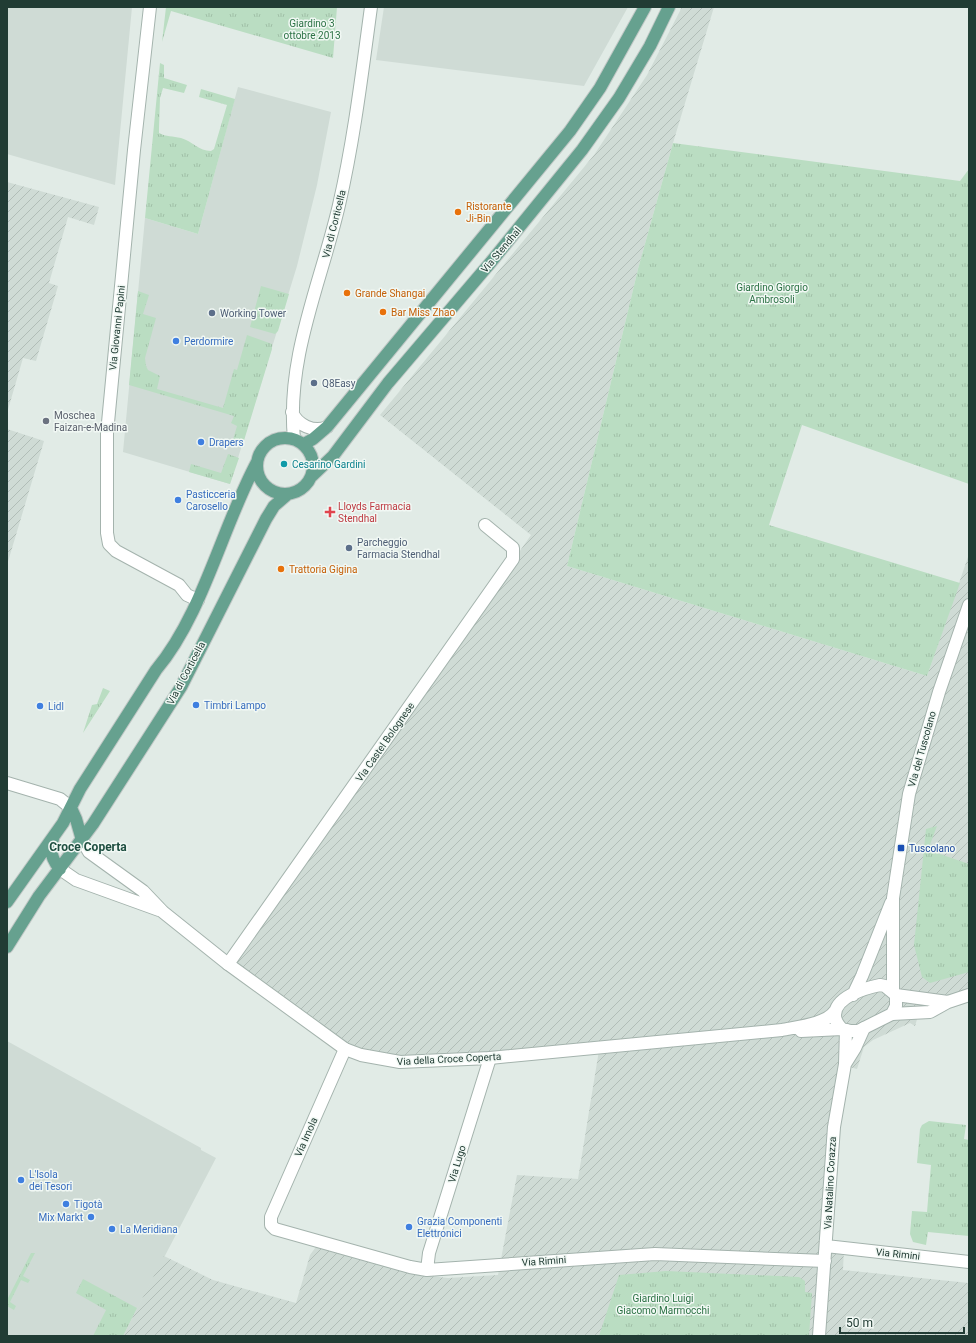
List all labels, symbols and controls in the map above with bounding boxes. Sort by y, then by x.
park label: Giardino 3 ottobre 2013 [283,18,341,41]
street label: Via di Corticella [320,189,348,259]
place label: Ristorante Ji-Bin [466,201,511,224]
marker: Ristorante Ji-Bin [453,207,463,217]
street label: Via Stendhal [479,225,523,275]
park label: Giardino Giorgio Ambrosoli [736,282,808,305]
street label: Via Giovanni Papini [107,285,127,371]
marker: Grande Shangai [342,288,352,298]
place label: Grande Shangai [355,288,425,299]
marker: Bar Miss Zhao [378,307,388,317]
place label: Bar Miss Zhao [391,307,455,318]
marker: Working Tower [207,308,217,318]
place label: Working Tower [220,308,287,319]
marker: Perdormire [171,336,181,346]
place label: Perdormire [184,336,233,347]
marker: Q8Easy [309,378,319,388]
place label: Q8Easy [322,378,356,389]
place label: Moschea Faizan-e-Madina [54,410,127,433]
marker: Moschea Faizan-e-Madina [41,416,51,426]
marker: Drapers [196,437,206,447]
place label: Drapers [209,437,244,448]
marker: Cesarino Gardini [279,459,289,469]
place label: Cesarino Gardini [292,459,366,470]
place label: Pasticceria Carosello [186,489,236,512]
marker: Pasticceria Carosello [173,495,183,505]
place label: Lloyds Farmacia Stendhal [338,501,411,524]
marker: Lloyds Farmacia Stendhal [325,507,335,517]
place label: Parcheggio Farmacia Stendhal [357,537,440,560]
marker: Parcheggio Farmacia Stendhal [344,543,354,553]
marker: Trattoria Gigina [276,564,286,574]
place label: Trattoria Gigina [289,564,357,575]
street label: Via di Corticella [165,640,207,706]
marker: Timbri Lampo [191,700,201,710]
place label: Timbri Lampo [204,700,266,711]
street label: Via Castel Bolognese [353,700,417,784]
marker: Lidl [35,701,45,711]
place label: Lidl [48,701,64,712]
street label: Via del Tuscolano [906,709,938,788]
district label: Croce Coperta [49,840,127,854]
marker: Tuscolano [896,843,906,853]
place label: Tuscolano [909,843,956,854]
street label: Via della Croce Coperta [397,1051,501,1067]
street label: Via Imola [292,1116,320,1158]
street label: Via Natalino Corazza [822,1136,838,1230]
street label: Via Lugo [446,1144,468,1184]
place label: L'Isola dei Tesori [29,1169,72,1192]
marker: L'Isola dei Tesori [16,1175,26,1185]
marker: Tigotà [61,1199,71,1209]
place label: Tigotà [74,1199,102,1210]
place label: Mix Markt [38,1212,83,1223]
marker: Mix Markt [86,1212,96,1222]
place label: Grazia Componenti Elettronici [417,1216,502,1239]
marker: Grazia Componenti Elettronici [404,1222,414,1232]
marker: La Meridiana [107,1224,117,1234]
place label: La Meridiana [120,1224,178,1235]
street label: Via Rimini [875,1246,921,1262]
street label: Via Rimini [521,1254,567,1268]
park label: Giardino Luigi Giacomo Marmocchi [616,1293,710,1316]
scale bar [840,1309,964,1335]
text: 50 m [846,1316,873,1330]

